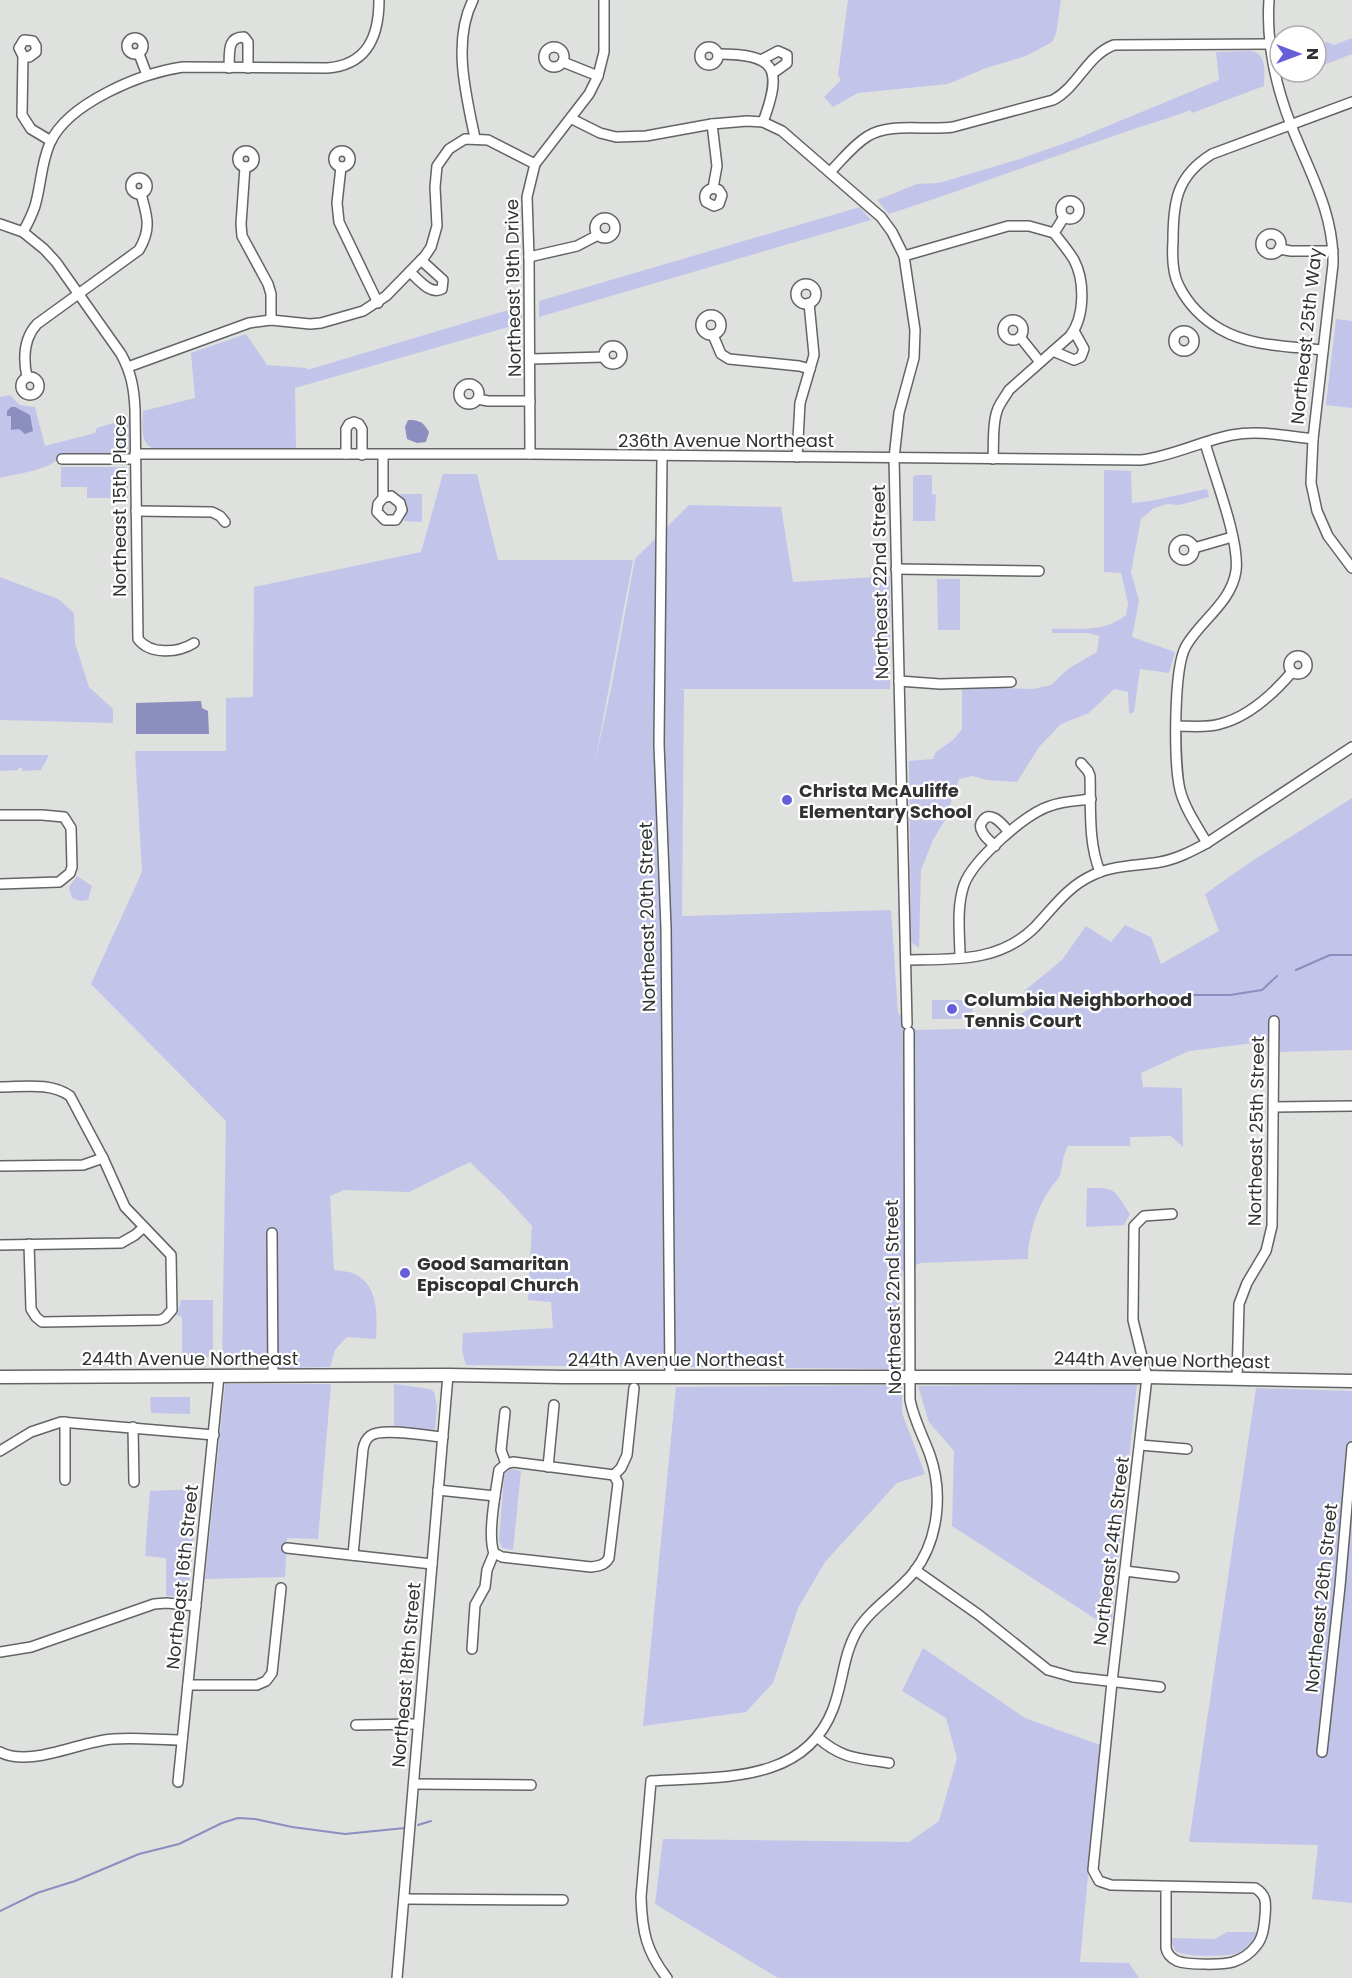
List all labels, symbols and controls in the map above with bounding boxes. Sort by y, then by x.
north arrow [1268,24,1328,84]
text: N [1301,48,1324,60]
street label: Northeast 19th Drive [499,199,527,377]
street label: Northeast 25th Way [1284,246,1328,426]
street label: Northeast 15th Place [107,415,132,597]
street label: 236th Avenue Northeast [618,428,834,453]
street label: Northeast 22nd Street [866,484,894,680]
place label: Christa McAuliffe Elementary School [799,778,972,824]
marker: Christa McAuliffe Elementary School [780,793,794,807]
street label: Northeast 20th Street [633,822,661,1012]
place label: Columbia Neighborhood Tennis Court [964,987,1192,1033]
marker: Columbia Neighborhood Tennis Court [945,1002,959,1016]
street label: Northeast 25th Street [1242,1036,1270,1226]
street label: Northeast 22nd Street [879,1199,907,1395]
place label: Good Samaritan Episcopal Church [417,1251,579,1297]
marker: Good Samaritan Episcopal Church [398,1266,412,1280]
street label: 244th Avenue Northeast [82,1346,298,1371]
street label: 244th Avenue Northeast [1054,1346,1270,1374]
street label: 244th Avenue Northeast [568,1347,784,1372]
street label: Northeast 24th Street [1087,1455,1135,1647]
street label: Northeast 16th Street [160,1483,204,1671]
street label: Northeast 26th Street [1299,1502,1343,1694]
street label: Northeast 18th Street [385,1581,427,1769]

